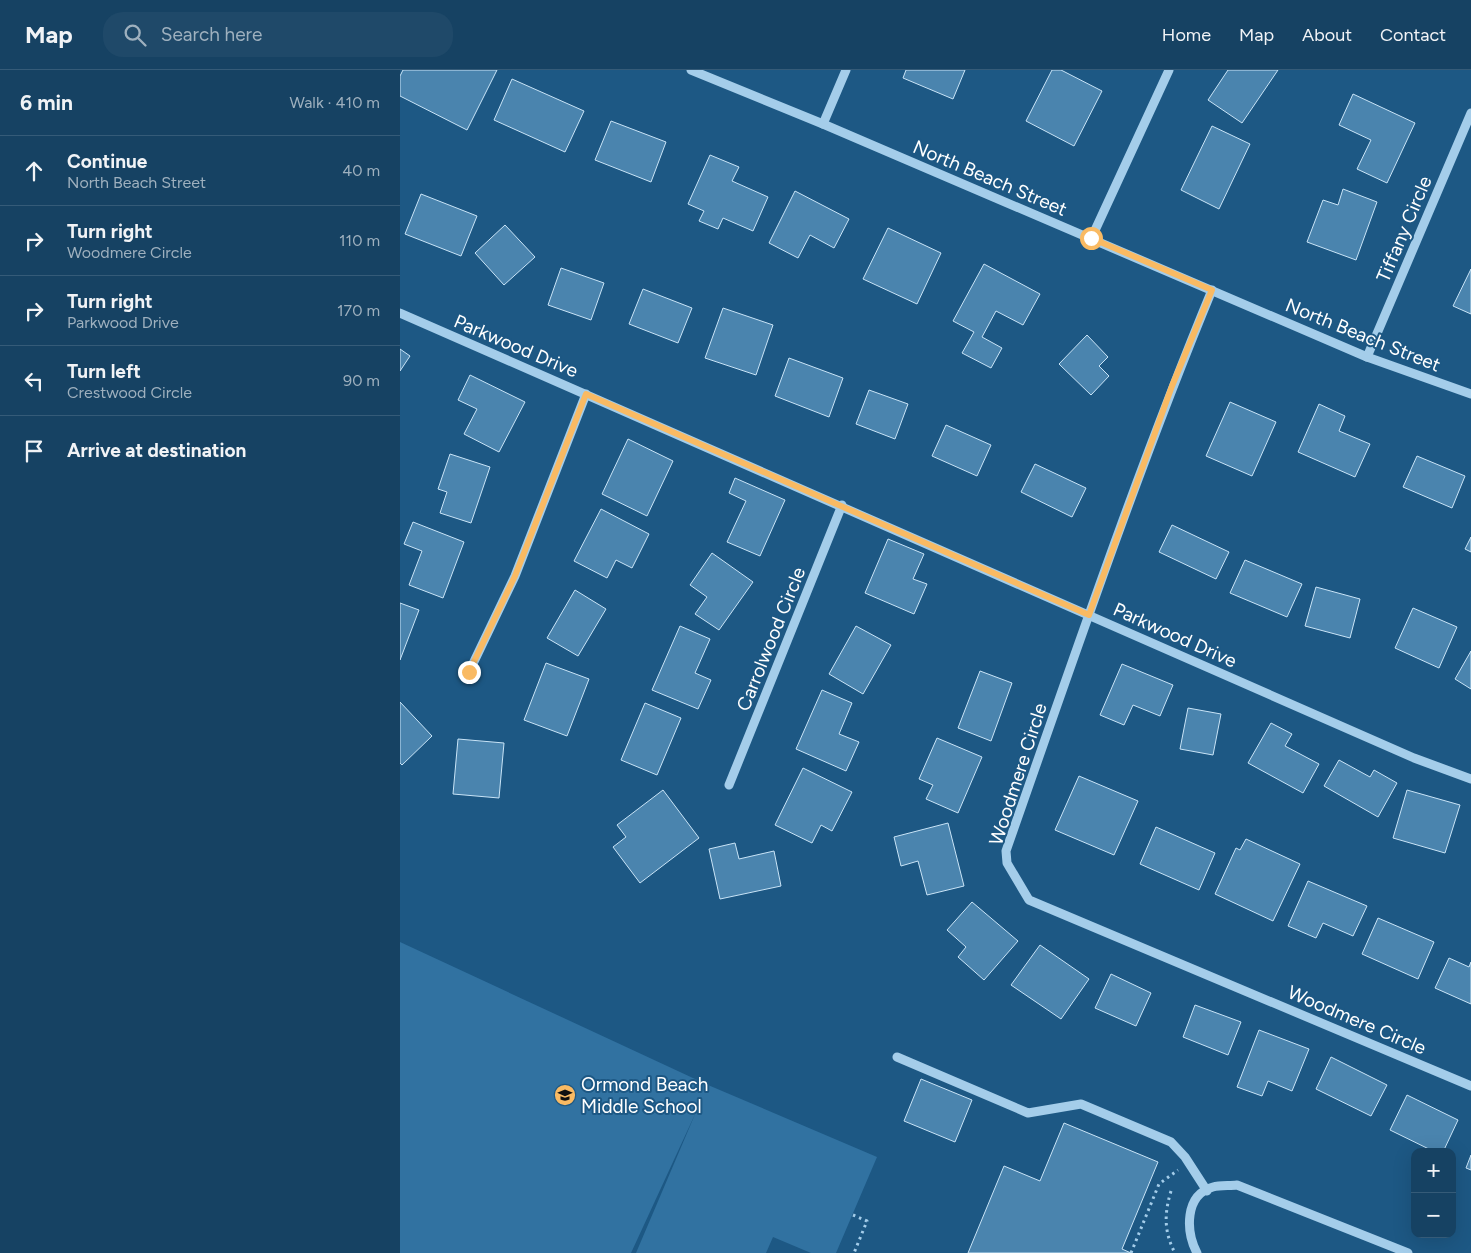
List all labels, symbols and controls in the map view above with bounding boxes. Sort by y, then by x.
search box [103,12,453,57]
text: Map [25,20,73,49]
icon: search [121,21,149,49]
text: Search here [161,23,262,46]
text: Home [1162,24,1211,46]
text: Map [1239,24,1274,46]
text: About [1302,24,1352,46]
text: Contact [1380,24,1446,46]
text: 6 min [20,90,73,115]
text: Walk · 410 m [290,93,380,112]
street label: North Beach Street [910,135,1070,221]
text: Continue [67,150,147,173]
icon: ahead [20,157,48,185]
text: 40 m [342,161,380,180]
street label: Tiffany Circle [1371,172,1437,286]
text: North Beach Street [67,173,206,192]
text: Turn right [67,220,153,243]
icon: right [20,227,48,255]
route start [1080,227,1103,250]
text: 110 m [339,231,380,250]
text: Woodmere Circle [67,243,192,262]
text: Turn right [67,290,153,313]
street label: North Beach Street [1282,293,1444,377]
icon: right [20,297,48,325]
text: 170 m [337,301,380,320]
street label: Parkwood Drive [450,310,582,382]
text: Parkwood Drive [67,313,179,332]
text: Turn left [67,360,141,383]
icon: left [20,367,48,395]
text: 90 m [343,371,380,390]
text: Crestwood Circle [67,383,192,402]
icon: arrive [20,437,48,465]
text: Arrive at destination [67,439,246,462]
street label: Carrolwood Circle [732,564,810,714]
street label: Parkwood Drive [1110,598,1240,672]
route end [458,661,481,684]
street label: Woodmere Circle [984,700,1052,848]
street label: Woodmere Circle [1284,980,1430,1060]
place label: Ormond Beach Middle School [581,1073,708,1118]
school or university icon: Ormond Beach Middle School [553,1083,577,1107]
map controls [1411,1148,1456,1238]
button: + [1411,1148,1456,1193]
button: − [1411,1193,1456,1238]

